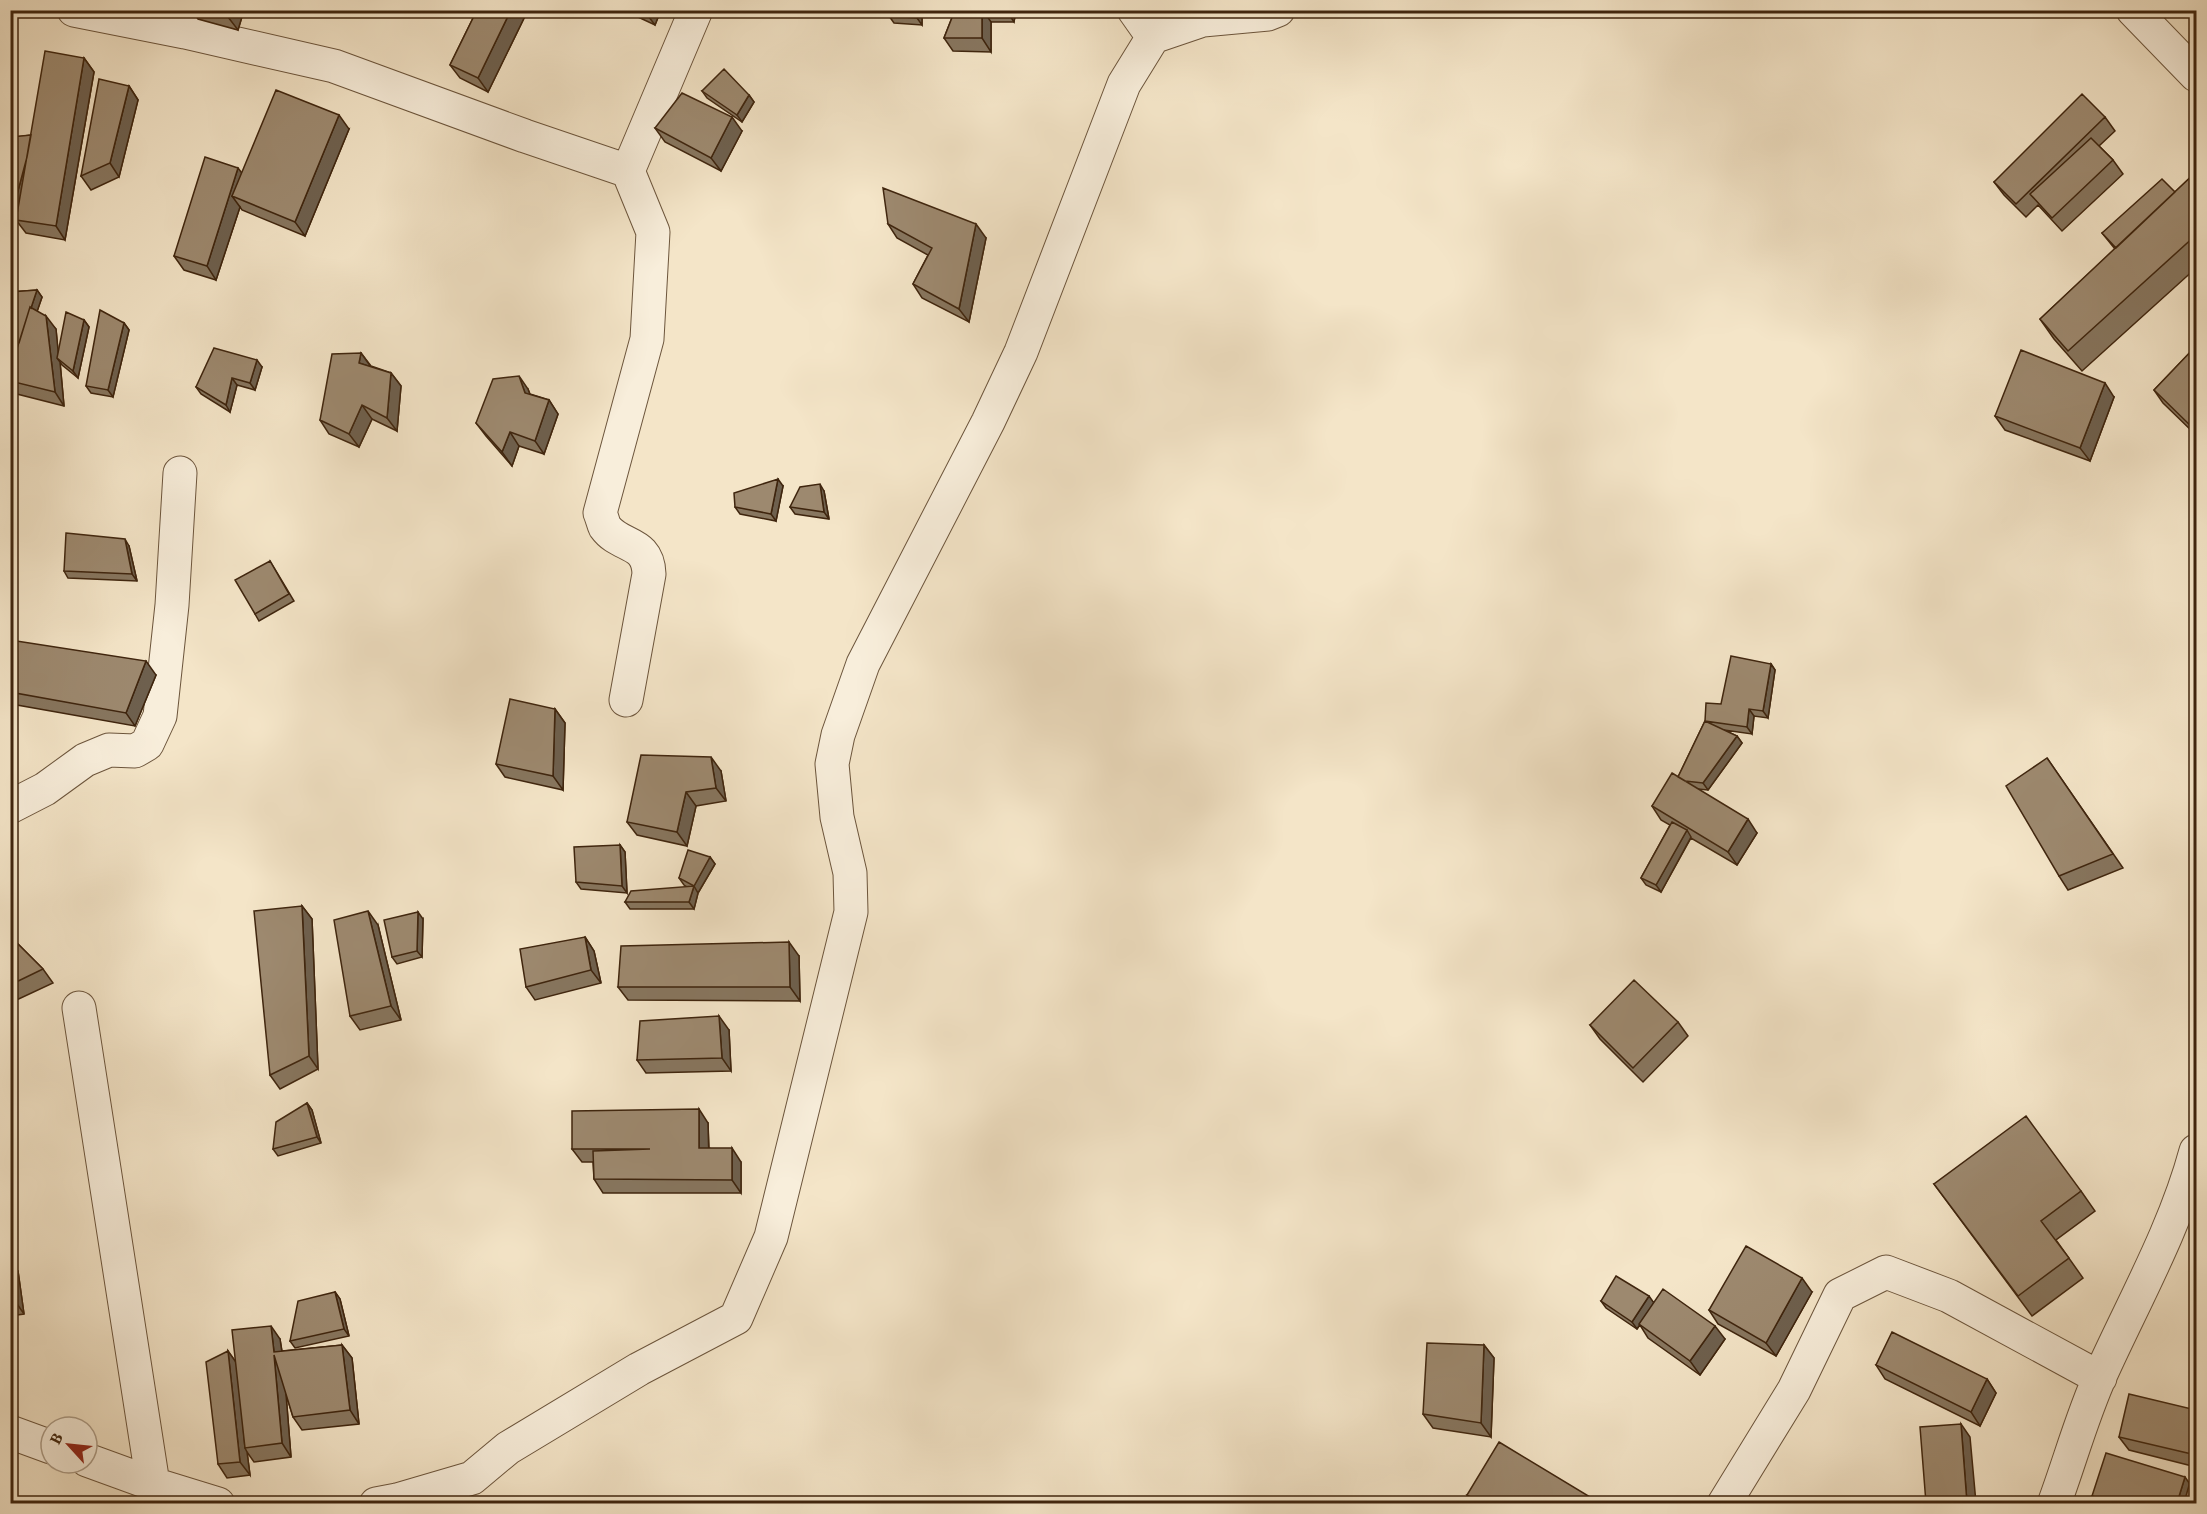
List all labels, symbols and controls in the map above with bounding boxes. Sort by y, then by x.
north arrow [39,1415,99,1475]
text: B [44,1429,68,1448]

